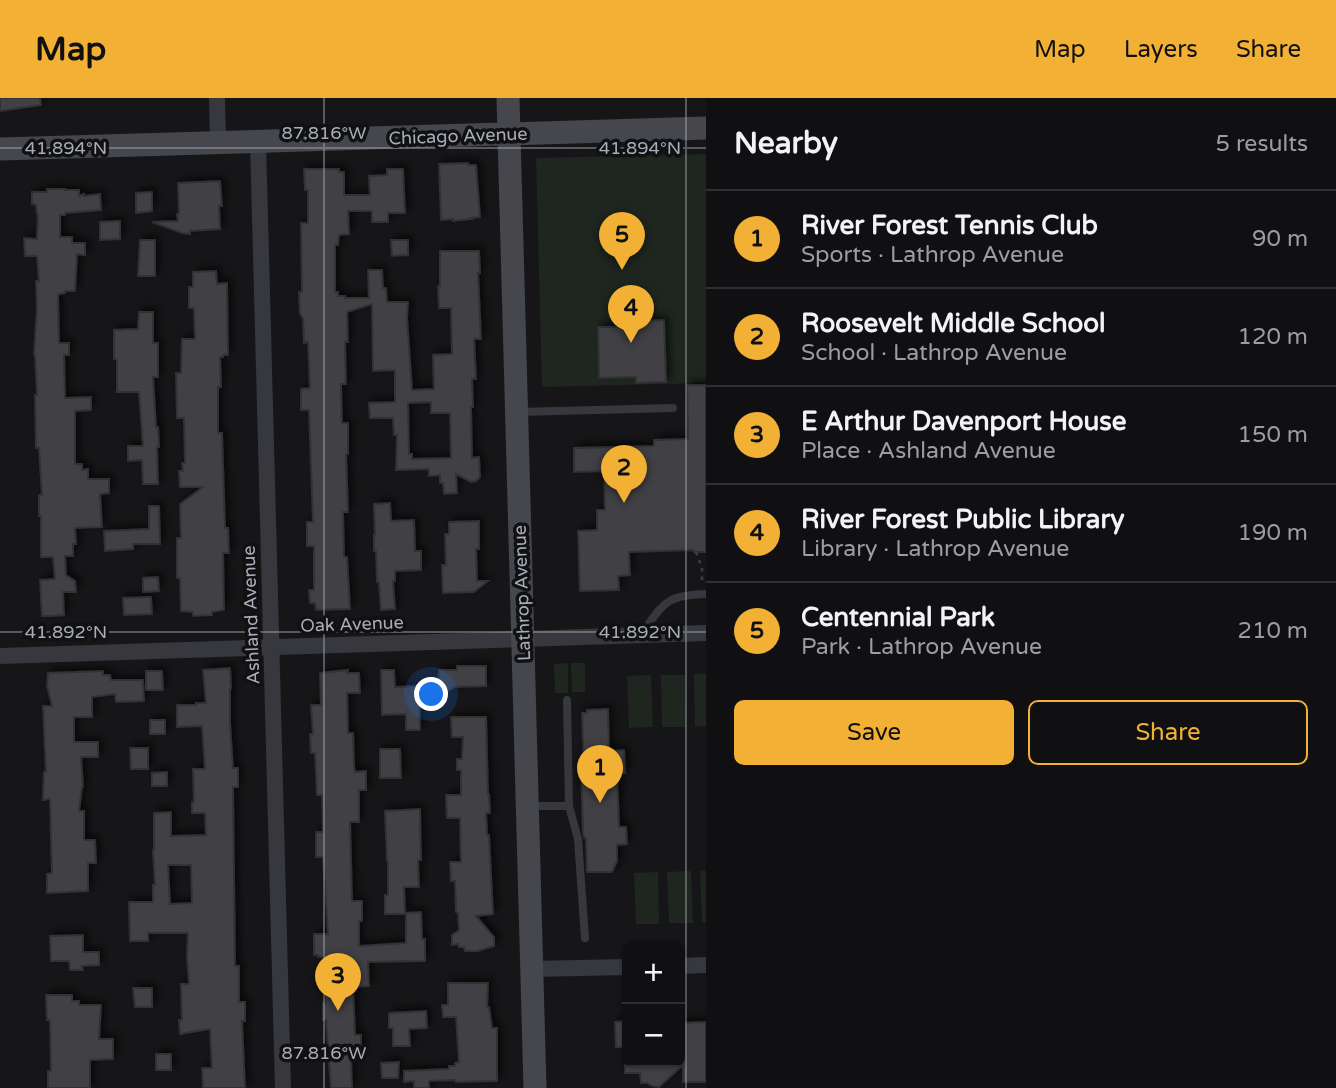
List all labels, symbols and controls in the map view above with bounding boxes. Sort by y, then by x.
text: Map [35,30,106,69]
text: Map [1034,35,1086,64]
text: Layers [1124,35,1198,64]
text: Share [1236,35,1301,64]
text: 87.816°W [281,122,367,144]
street label: Chicago Avenue [388,123,528,149]
text: Nearby [734,125,838,162]
text: 5 results [1215,130,1308,158]
text: 41.894°N [25,137,107,159]
text: 41.894°N [599,137,681,159]
text: River Forest Tennis Club [801,210,1098,241]
pin: 5 [599,212,645,270]
text: 1 [750,225,764,253]
text: 90 m [1252,225,1308,253]
text: Sports · Lathrop Avenue [801,241,1064,269]
pin: 4 [608,285,654,343]
text: Roosevelt Middle School [801,308,1106,339]
text: 2 [750,323,764,351]
text: 120 m [1238,323,1308,351]
text: School · Lathrop Avenue [801,339,1067,367]
text: E Arthur Davenport House [801,406,1127,437]
text: 3 [750,421,764,449]
text: 150 m [1238,421,1308,449]
text: Place · Ashland Avenue [801,437,1056,465]
pin: 2 [601,445,647,503]
text: River Forest Public Library [801,504,1124,535]
text: 4 [750,519,764,547]
text: 190 m [1238,519,1308,547]
street label: Lathrop Avenue [509,525,535,661]
text: Library · Lathrop Avenue [801,535,1069,563]
street label: Ashland Avenue [238,545,264,685]
text: Centennial Park [801,602,995,633]
street label: Oak Avenue [300,611,404,637]
text: 5 [750,617,764,645]
text: 210 m [1238,617,1308,645]
text: 41.892°N [25,621,107,643]
text: 41.892°N [599,621,681,643]
text: Park · Lathrop Avenue [801,633,1042,661]
your location [414,677,448,711]
button: Save [734,700,1014,765]
button: Share [1028,700,1308,765]
pin: 1 [577,745,623,803]
map controls [622,941,685,1067]
button: + [622,941,685,1004]
pin: 3 [315,953,361,1011]
button: − [622,1004,685,1067]
text: 87.816°W [281,1042,367,1064]

